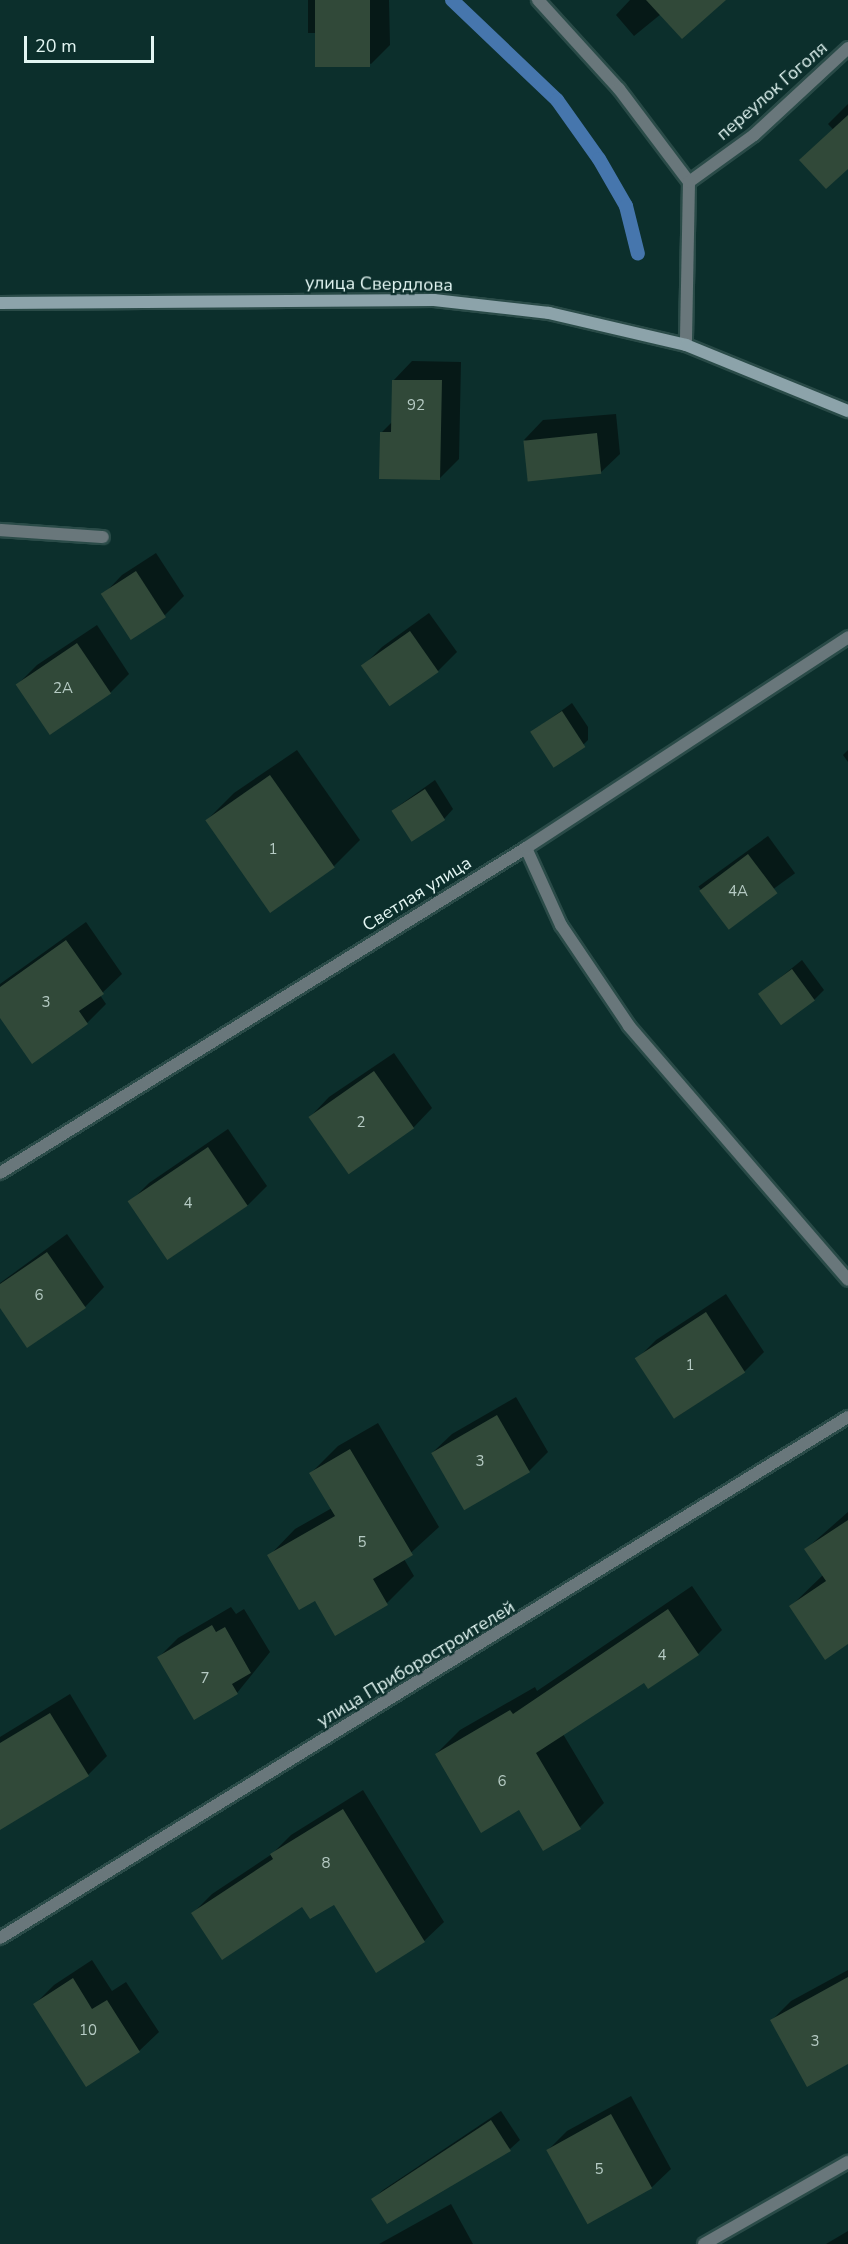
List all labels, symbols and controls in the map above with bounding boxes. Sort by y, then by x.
scale bar [27,24,158,62]
text: 20 m [35,34,77,58]
street label: переулок Гоголя [712,37,832,145]
street label: улица Свердлова [305,272,453,296]
house number: 92 [407,397,425,415]
house number: 2А [53,680,73,698]
house number: 1 [269,841,277,859]
street label: Светлая улица [359,852,475,936]
house number: 4А [728,883,748,901]
house number: 3 [42,994,50,1012]
house number: 2 [357,1114,365,1132]
house number: 4 [184,1195,192,1213]
house number: 6 [35,1287,43,1305]
house number: 1 [686,1357,694,1375]
house number: 3 [476,1453,484,1471]
house number: 5 [358,1534,366,1552]
street label: улица Приборостроителей [313,1596,519,1732]
house number: 4 [658,1647,666,1665]
house number: 7 [201,1670,209,1688]
house number: 6 [498,1773,506,1791]
house number: 8 [322,1855,330,1873]
house number: 10 [79,2022,97,2040]
house number: 3 [811,2033,819,2051]
house number: 5 [595,2161,603,2179]

